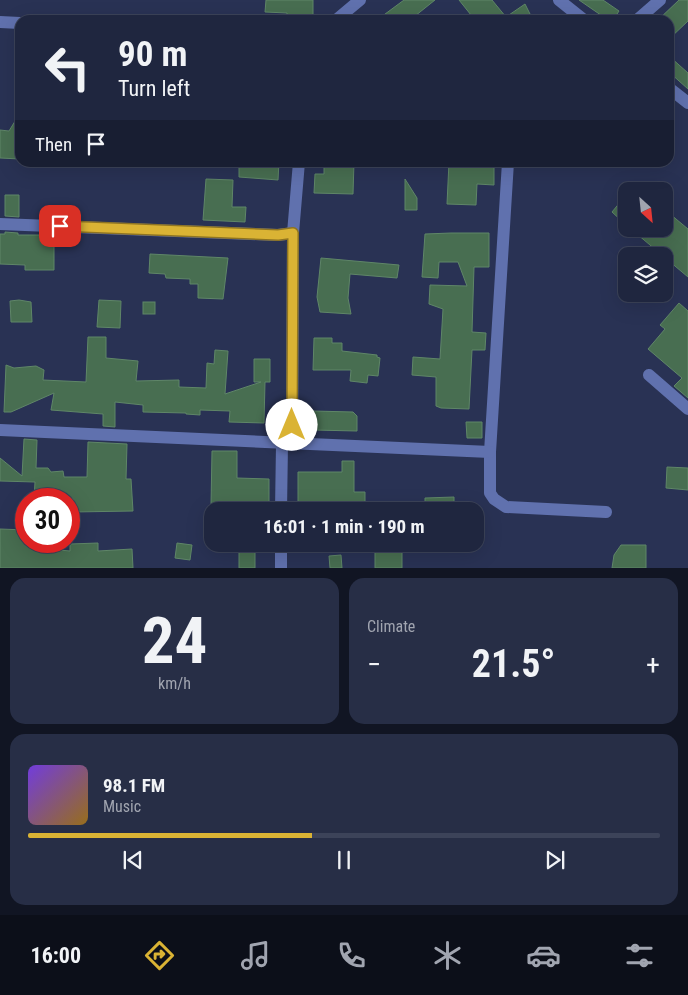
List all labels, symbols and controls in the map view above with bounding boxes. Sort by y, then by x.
text: 90 m [118,34,187,75]
icon: left [35,35,100,100]
text: Turn left [118,76,190,101]
icon: arrive [82,130,110,158]
text: Then [35,133,72,156]
north arrow [618,182,672,238]
map controls [618,182,673,302]
pin [39,205,81,247]
icon: arrive [46,212,74,240]
button: layers [618,247,673,302]
position arrow [265,398,317,450]
speed limit sign: 30 [15,488,80,553]
text: 16:01 · 1 min · 190 m [263,515,425,538]
text: 24 [142,603,207,679]
text: Climate [367,617,415,636]
text: 21.5° [472,642,555,686]
text: − [367,648,381,681]
text: + [646,648,660,681]
text: km/h [158,674,191,693]
text: 98.1 FM [103,774,165,797]
text: Music [103,797,141,816]
icon: previous [119,846,147,874]
icon: pause [330,846,358,874]
icon: next [541,846,569,874]
icon: directions [142,938,177,973]
icon: music [238,938,273,973]
icon: phone [334,938,369,973]
icon: climate [430,938,465,973]
icon: car [526,938,561,973]
icon: filters [622,938,657,973]
text: 16:00 [31,943,81,968]

